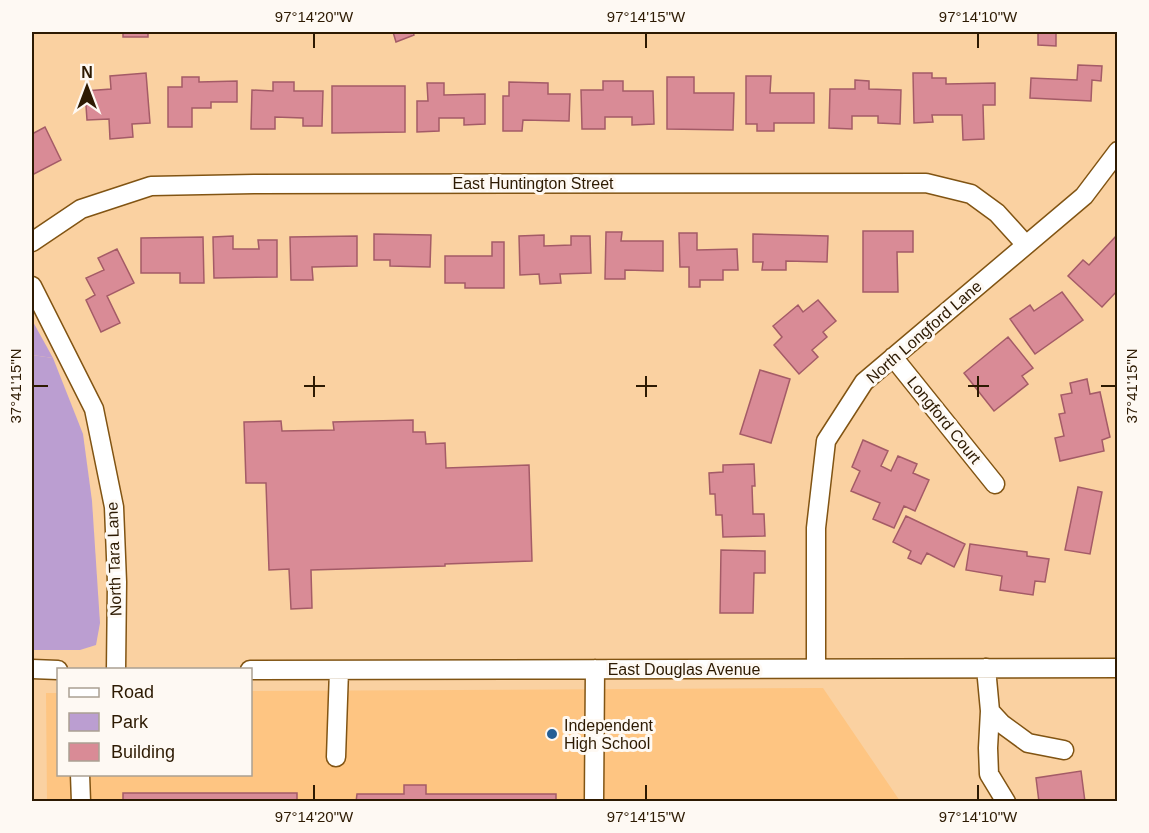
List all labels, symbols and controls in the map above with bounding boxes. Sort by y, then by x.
text: 97°14'20"W [275,8,354,25]
text: 97°14'15"W [607,8,686,25]
text: 97°14'10"W [939,8,1018,25]
north arrow [57,57,117,117]
text: N [81,64,93,81]
street label: East Huntington Street [453,175,614,192]
street label: North Longford Lane [863,277,985,387]
text: 37°41'15"N [7,348,24,424]
text: 37°41'15"N [1123,348,1140,424]
street label: Longford Court [904,373,985,467]
street label: North Tara Lane [104,501,124,616]
street label: East Douglas Avenue [608,661,760,678]
legend [57,668,252,776]
text: Road [111,682,154,702]
text: Park [111,712,149,732]
place label: Independent High School [564,717,654,752]
marker: Independent High School [545,727,559,741]
text: Building [111,742,175,762]
text: 97°14'20"W [275,808,354,825]
text: 97°14'15"W [607,808,686,825]
text: 97°14'10"W [939,808,1018,825]

